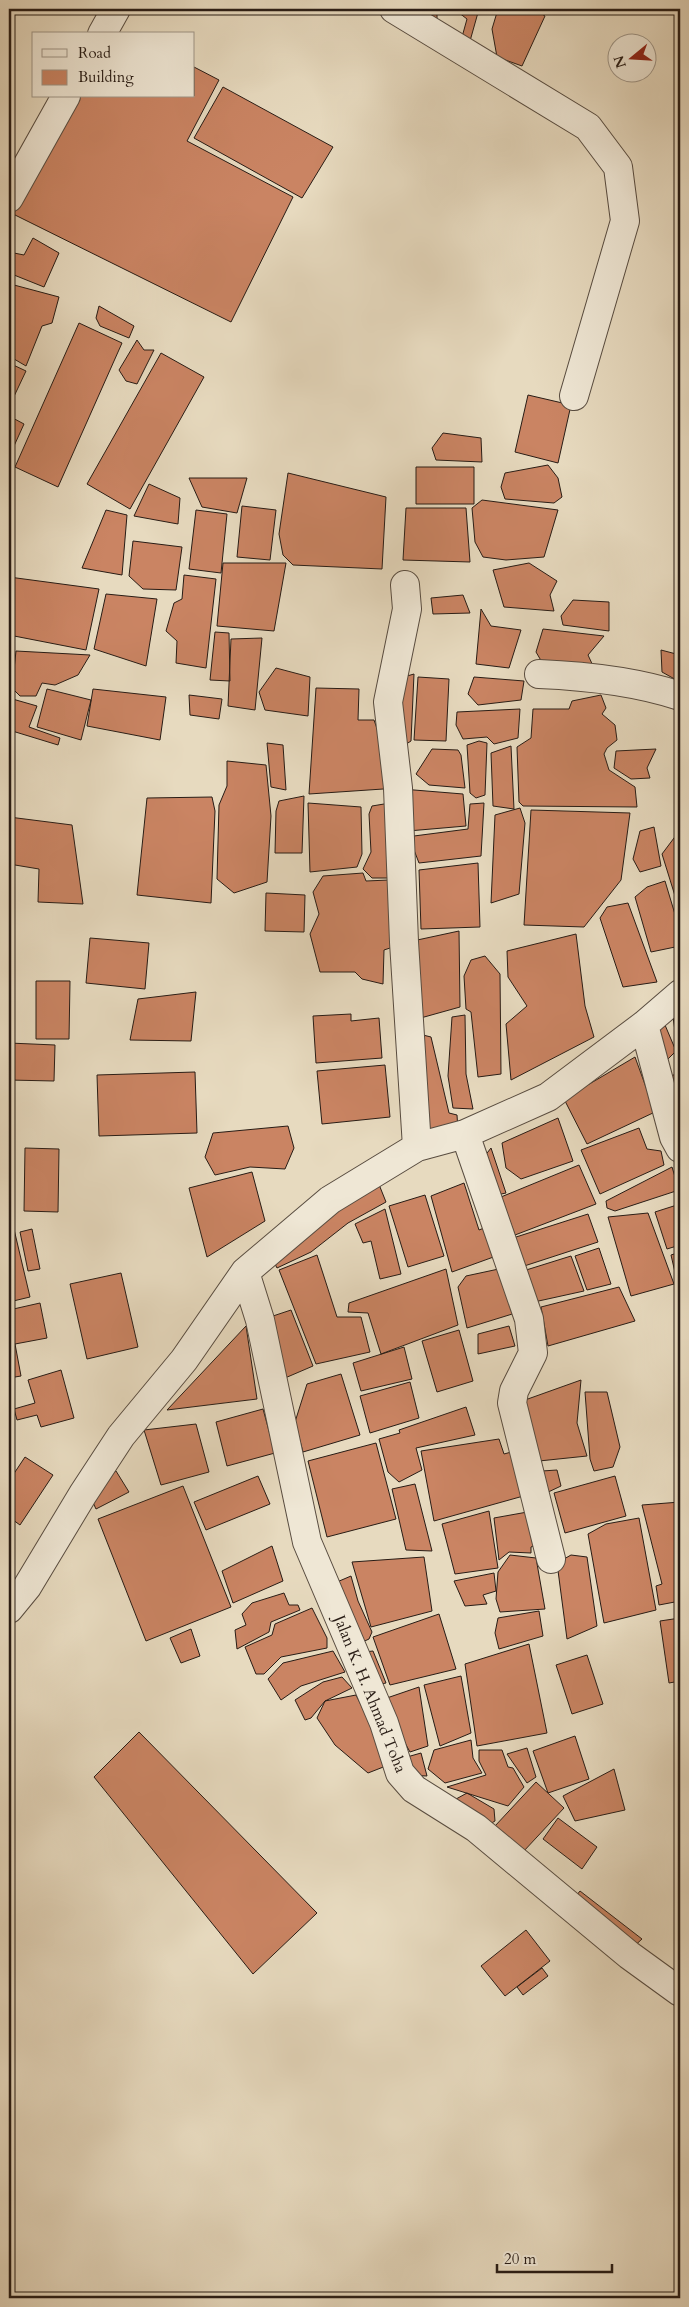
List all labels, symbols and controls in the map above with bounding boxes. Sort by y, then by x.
legend [32,32,195,98]
north arrow [606,32,656,82]
text: Road [78,43,111,63]
text: N [609,53,631,71]
text: Building [78,67,134,87]
street label: Jalan K. H. Ahmad Toha [328,1610,412,1776]
scale bar [497,2242,612,2274]
text: 20 m [504,2249,536,2269]

